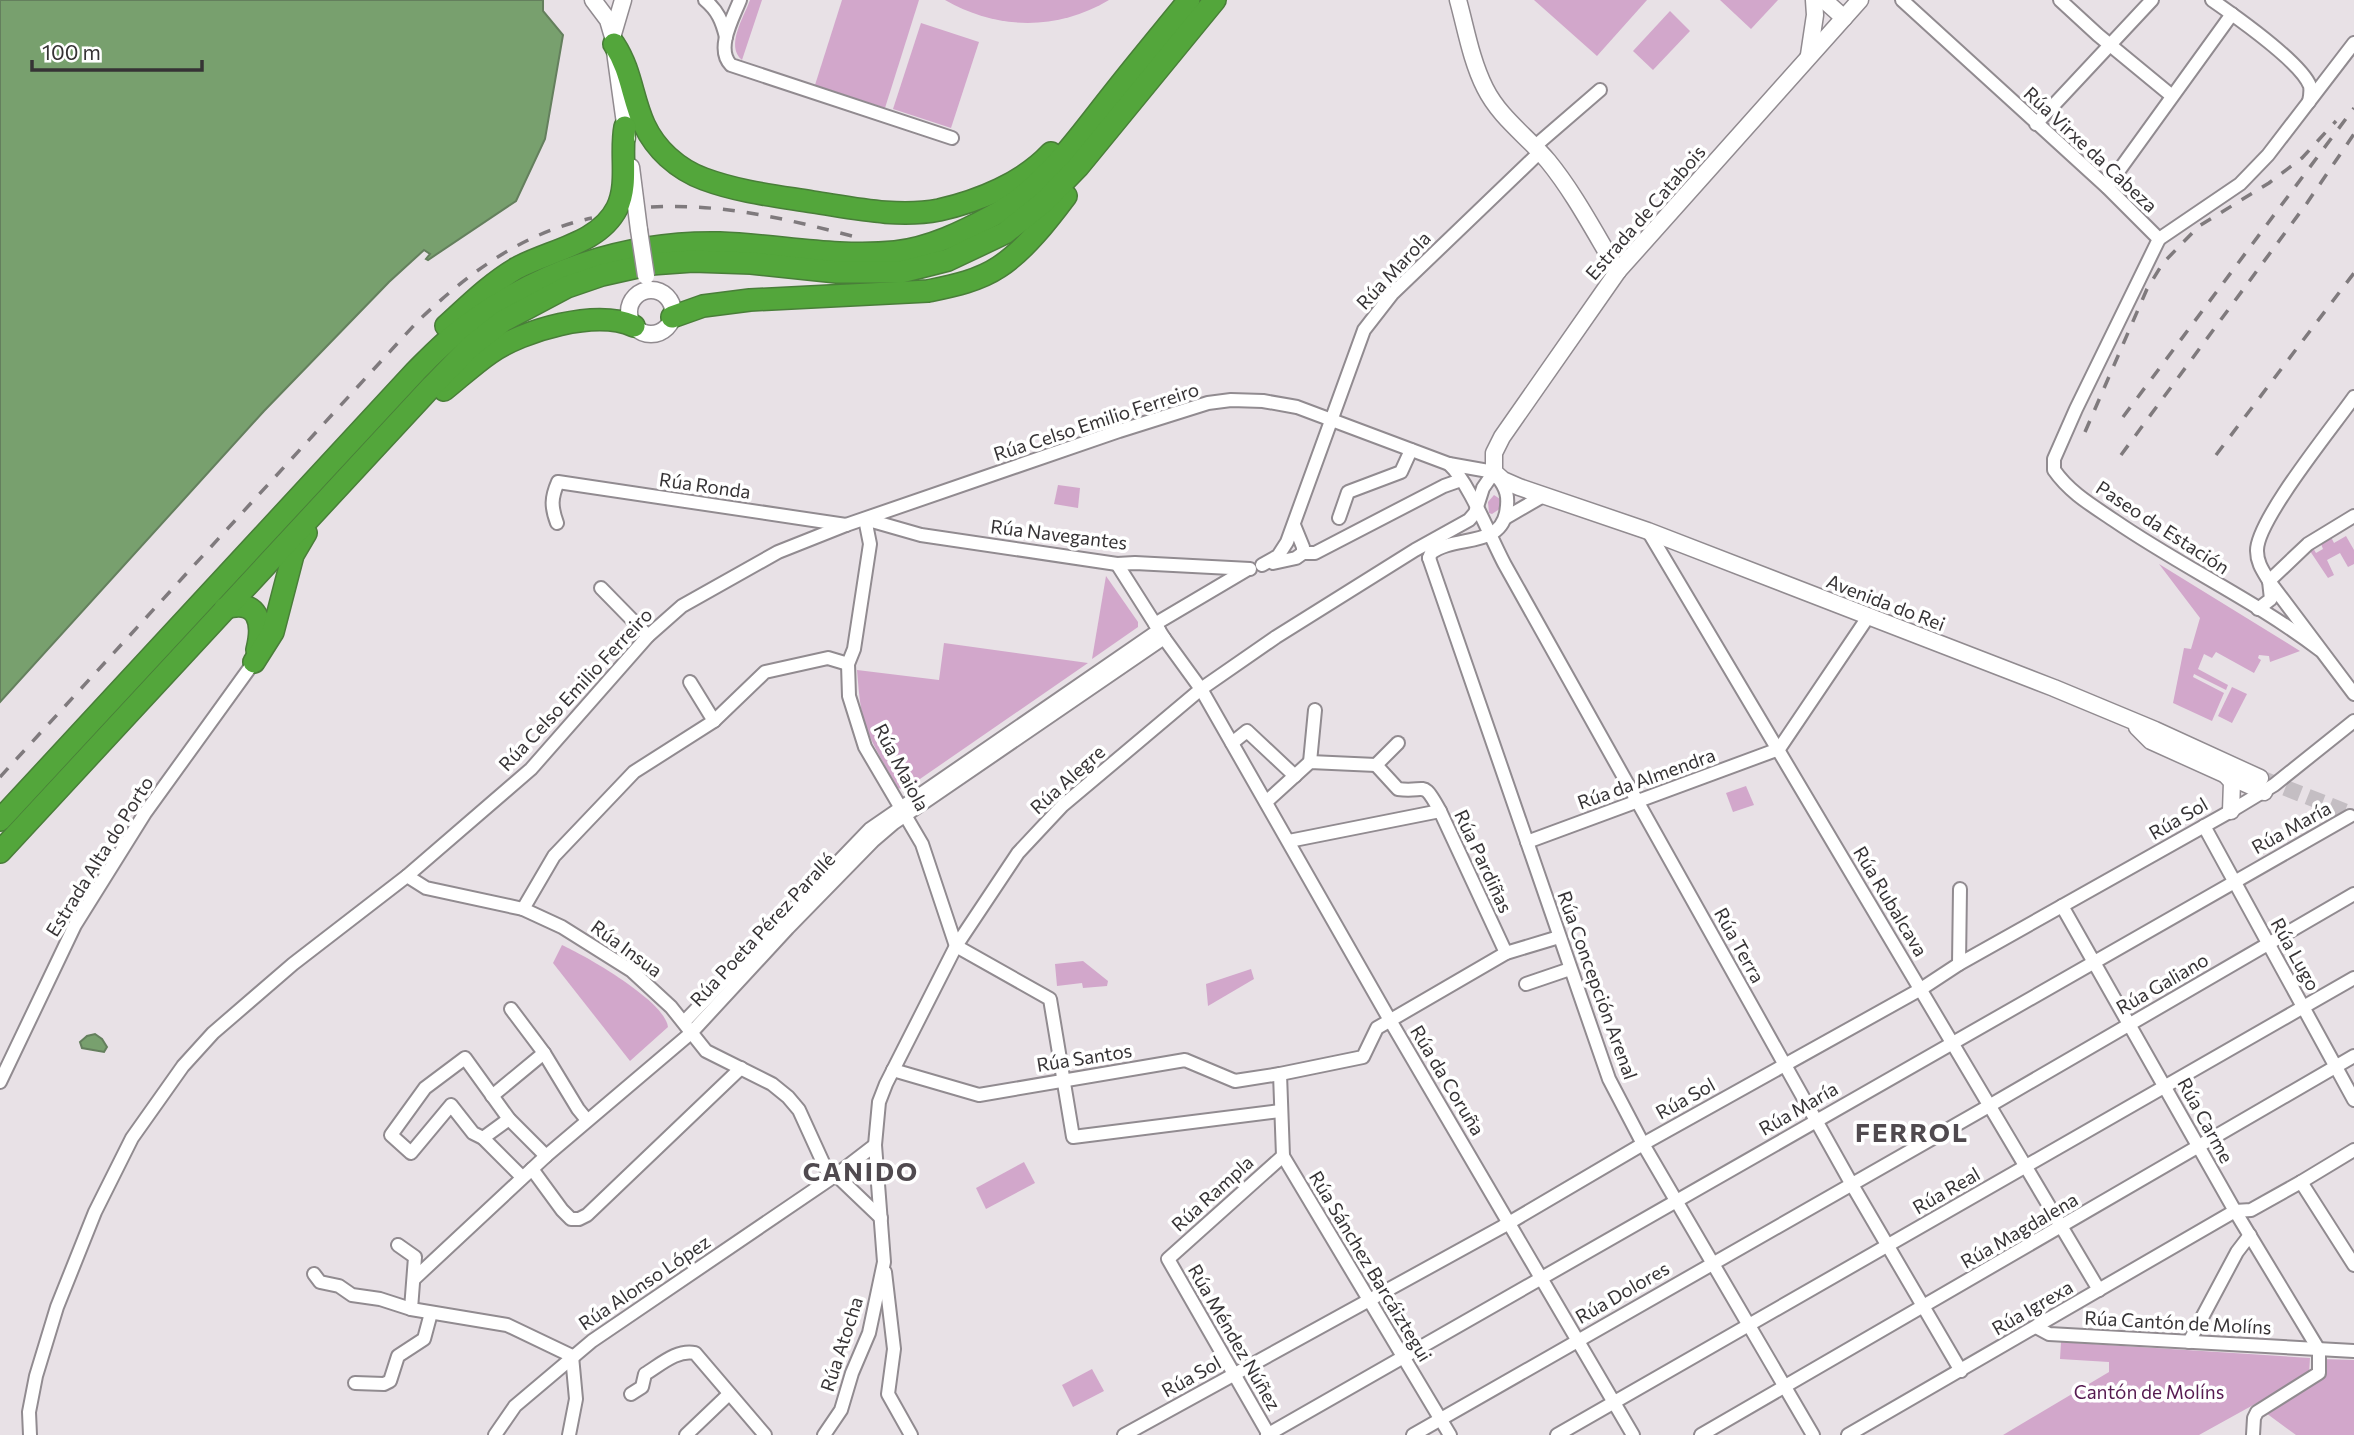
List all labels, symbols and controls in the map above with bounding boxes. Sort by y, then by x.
scale bar [32,28,201,72]
text: 100 m [42,39,101,64]
street label: Rúa Virxe da Cabeza [2020,81,2162,217]
street label: Estrada de Catabois [1580,140,1710,284]
street label: Rúa Marola [1351,226,1435,314]
street label: Rúa Celso Emilio Ferreiro [990,377,1202,465]
street label: Rúa Ronda [658,467,752,503]
street label: Paseo da Estación [2092,475,2234,579]
street label: Rúa Navegantes [989,514,1129,554]
street label: Avenida do Rei [1823,569,1949,635]
street label: Rúa Celso Emilio Ferreiro [493,603,657,775]
street label: Rúa Maiola [869,719,935,815]
street label: Rúa Alegre [1025,740,1109,818]
street label: Rúa da Almendra [1574,742,1718,814]
street label: Estrada Alta do Porto [40,772,158,940]
street label: Rúa Sol [2144,792,2212,844]
street label: Rúa María [2247,796,2335,858]
street label: Rúa Pardiñas [1450,806,1518,916]
street label: Rúa Rubalcava [1849,842,1933,960]
street label: Rúa Poeta Pérez Parallé [685,847,839,1011]
street label: Rúa Concepción Arenal [1553,888,1643,1082]
street label: Rúa Terra [1710,903,1770,987]
street label: Rúa Lugo [2267,914,2325,994]
street label: Rúa Insua [587,915,667,981]
street label: Rúa Galiano [2112,947,2212,1019]
street label: Rúa da Coruña [1406,1021,1490,1139]
street label: Rúa Santos [1035,1038,1133,1076]
street label: Rúa Sol [1651,1072,1719,1124]
street label: Rúa Carme [2173,1073,2239,1167]
street label: Rúa María [1755,1076,1841,1140]
district label: FERROL [1855,1116,1969,1147]
street label: Rúa Rampla [1166,1150,1258,1236]
district label: CANIDO [803,1155,919,1186]
street label: Rúa Real [1908,1162,1984,1218]
street label: Rúa Sánchez Barcáiztegui [1305,1166,1437,1366]
street label: Rúa Magdalena [1956,1187,2082,1273]
street label: Rúa Alonso López [574,1230,714,1334]
street label: Rúa Dolores [1571,1256,1673,1328]
street label: Rúa Méndez Núñez [1184,1260,1286,1414]
street label: Rúa Igrexa [1987,1275,2077,1339]
street label: Rúa Atocha [815,1294,867,1394]
street label: Rúa Cantón de Molíns [2084,1306,2272,1338]
street label: Rúa Sol [1157,1350,1225,1402]
park label: Cantón de Molíns [2074,1380,2224,1403]

